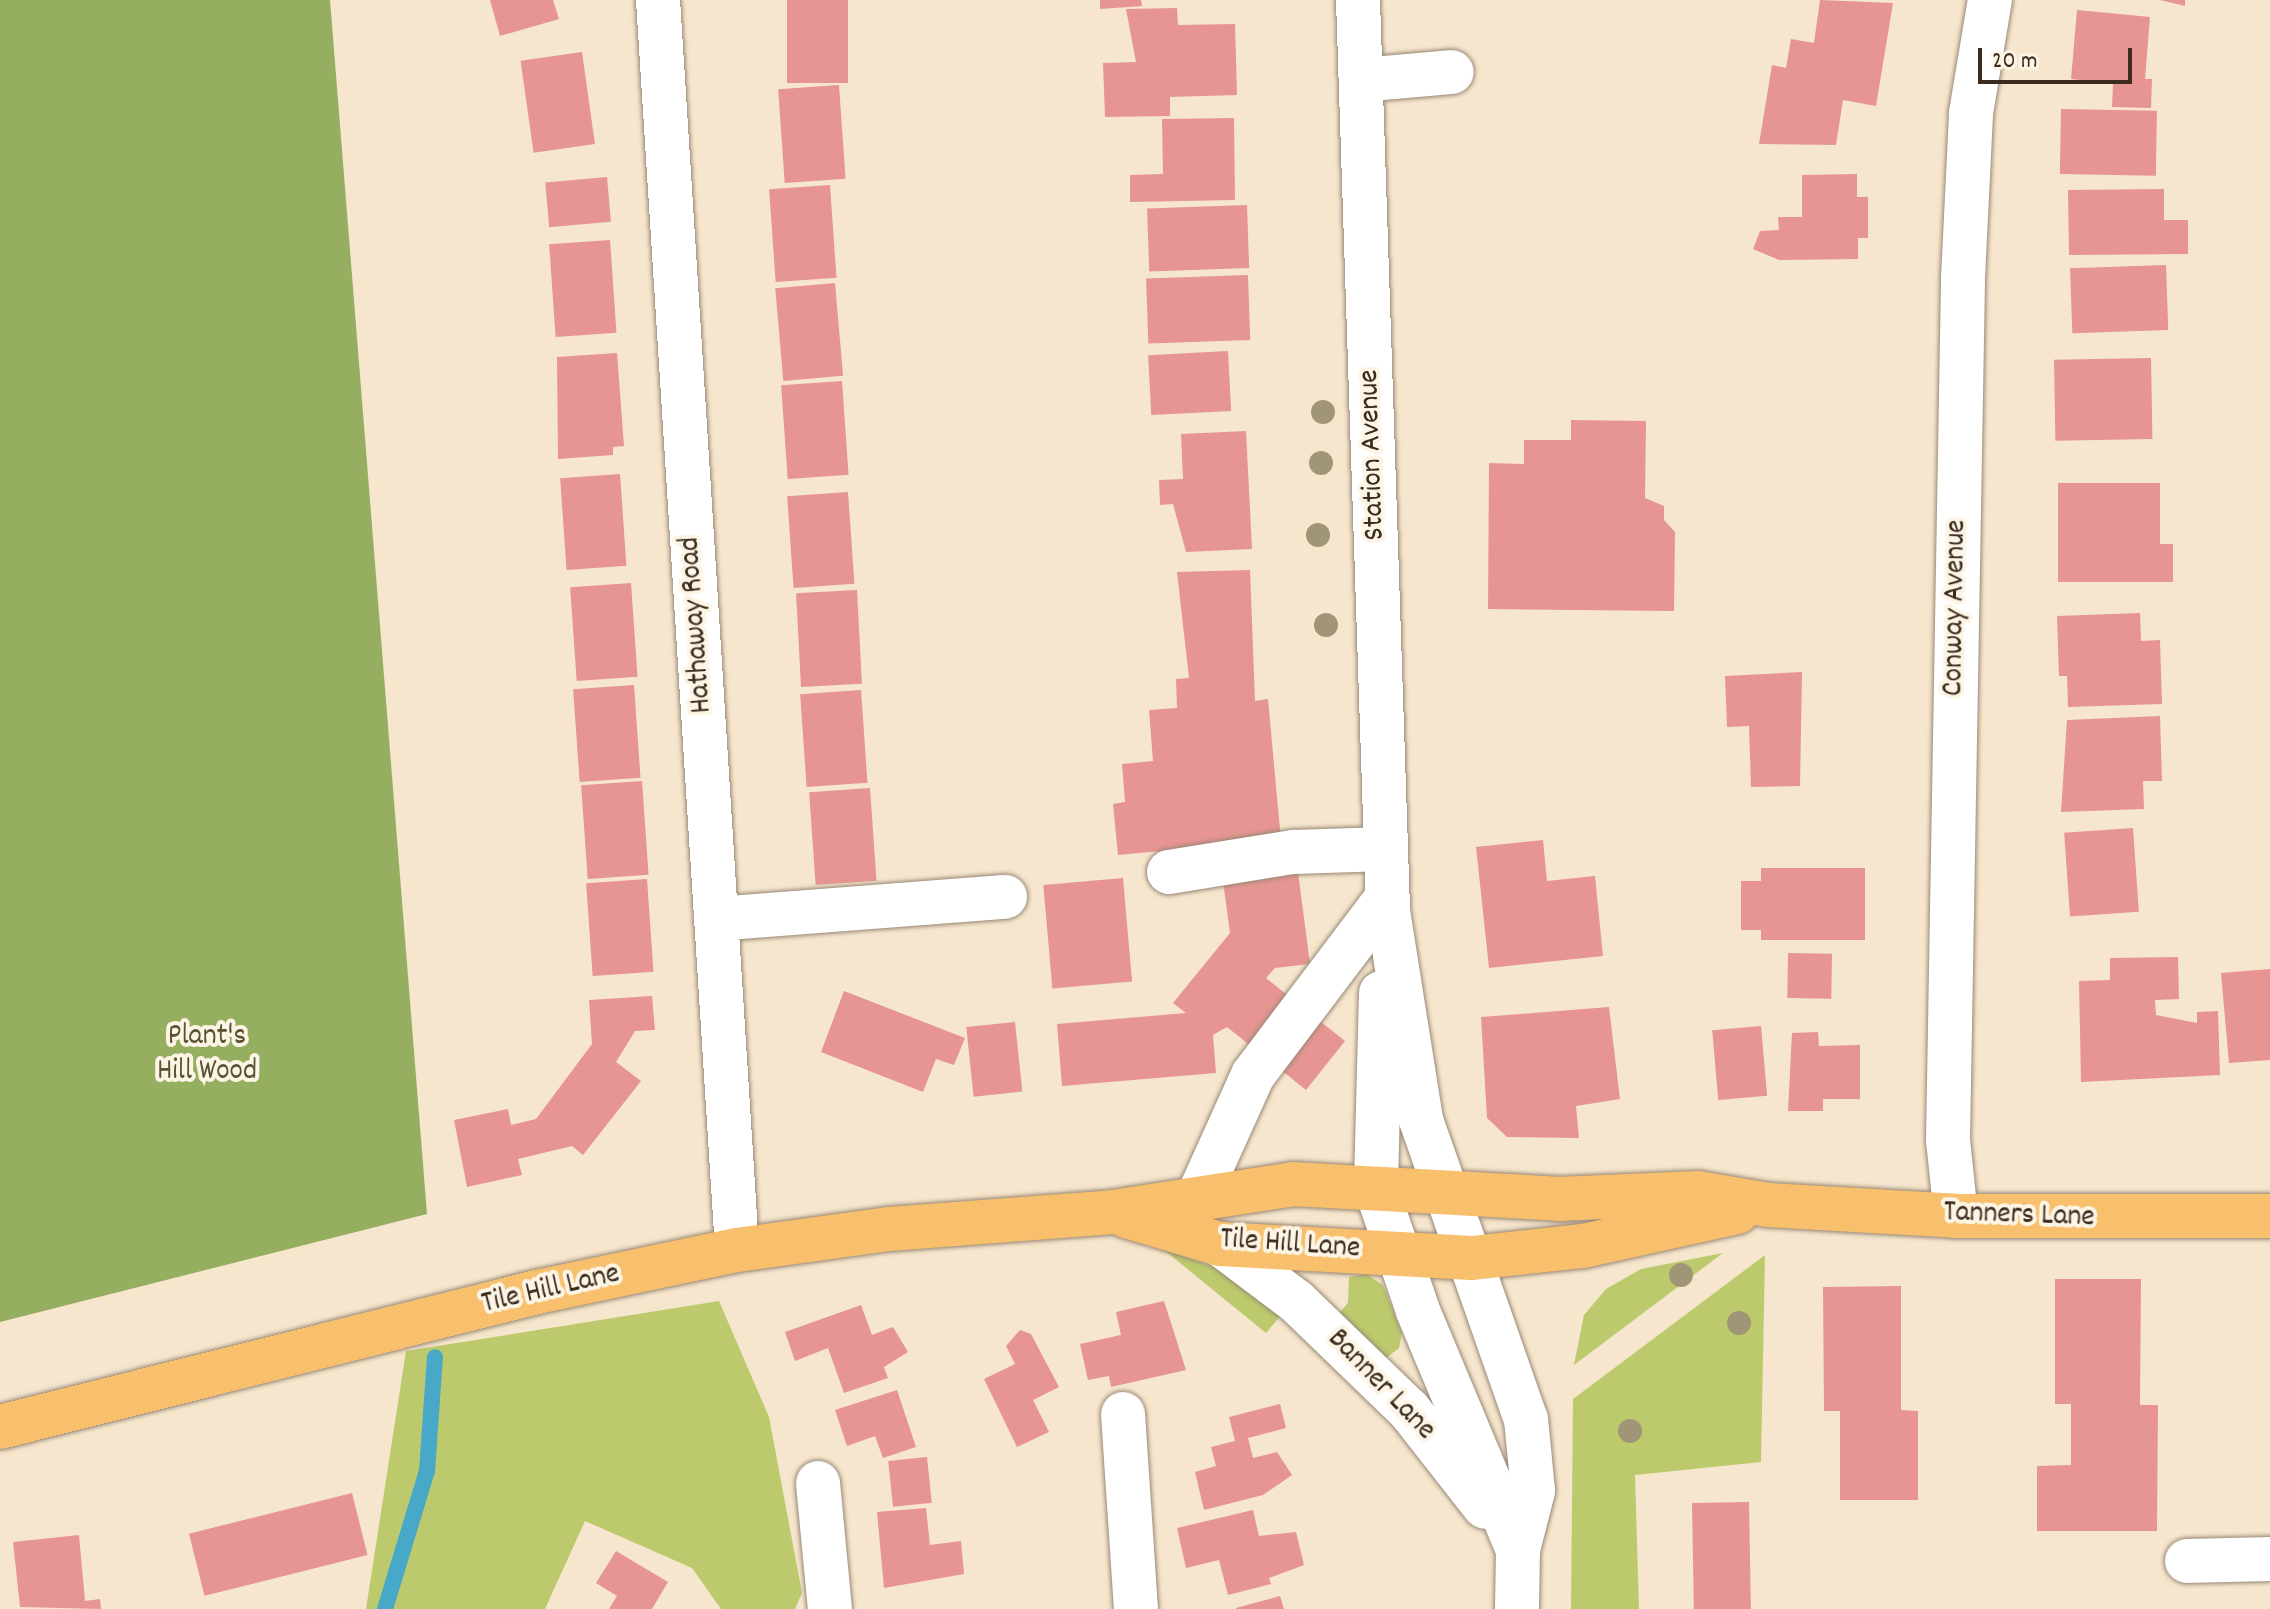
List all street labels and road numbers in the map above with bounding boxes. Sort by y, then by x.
street label: Station Avenue [1353,369,1395,541]
street label: Conway Avenue [1937,519,1977,697]
street label: Hathaway Road [674,536,722,714]
street label: Tanners Lane [1943,1196,2095,1238]
street label: Tile Hill Lane [1219,1223,1361,1269]
street label: Tile Hill Lane [479,1258,623,1324]
street label: Banner Lane [1318,1323,1442,1449]

